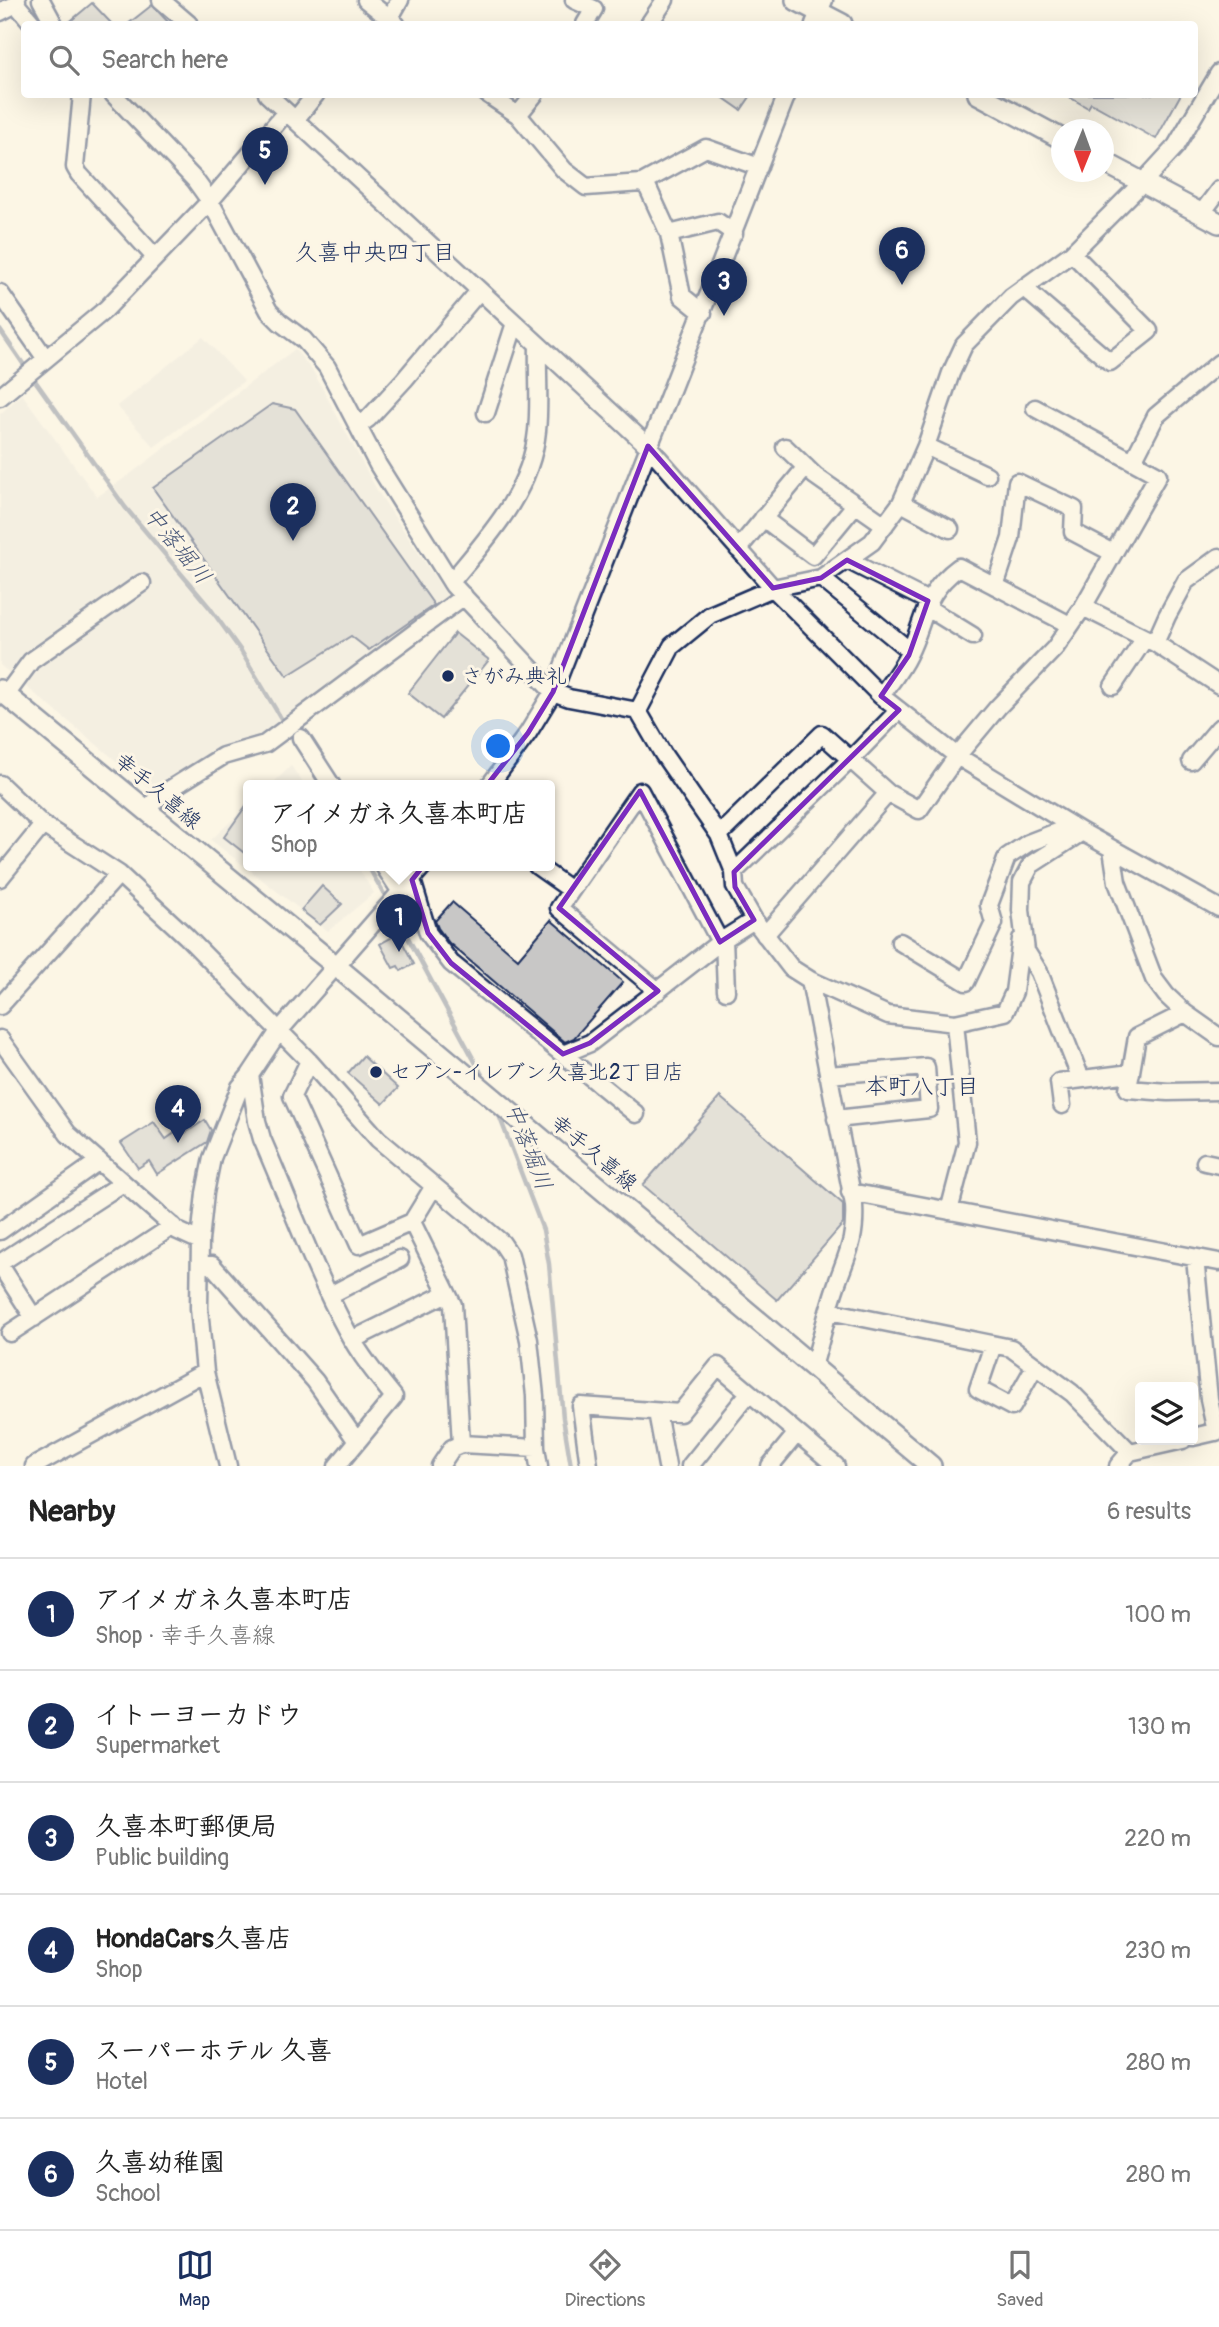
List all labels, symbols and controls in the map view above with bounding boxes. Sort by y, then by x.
search box [21,21,1198,98]
icon: search [45,41,83,79]
text: Search here [101,44,228,76]
north arrow [1051,119,1114,182]
pin: 5 [242,127,288,185]
pin: 6 [879,227,925,285]
district label: 久喜中央四丁目 [295,238,456,267]
pin: 3 [701,258,747,316]
pin: 2 [270,483,316,541]
water label: 中落堀川 [137,500,218,590]
place label: さがみ典礼 [462,663,567,690]
marker: さがみ典礼 [440,668,456,684]
your location [481,729,515,763]
street label: 幸手久喜線 [109,747,207,835]
popup [243,780,555,871]
text: アイメガネ久喜本町店 [270,798,528,830]
text: Shop [270,830,318,859]
pin: 1 [376,894,422,952]
place label: セブン-イレブン久喜北2丁目店 [390,1059,684,1086]
marker: セブン-イレブン久喜北2丁目店 [368,1064,384,1080]
district label: 本町八丁目 [865,1072,980,1101]
pin: 4 [155,1085,201,1143]
water label: 中落堀川 [499,1098,559,1194]
street label: 幸手久喜線 [545,1109,643,1197]
map controls [1135,1382,1198,1445]
button: layers [1135,1382,1198,1445]
text: Nearby [28,1493,115,1530]
text: 6 results [1107,1497,1191,1526]
text: アイメガネ久喜本町店 [95,1584,353,1616]
text: 1 [47,1600,56,1629]
text: 100 m [1125,1600,1191,1629]
text: Shop · 幸手久喜線 [95,1621,275,1650]
text: イトーヨーカドウ [95,1699,302,1731]
text: 2 [45,1712,57,1741]
text: 130 m [1128,1712,1191,1741]
text: Supermarket [95,1731,220,1760]
text: 久喜本町郵便局 [95,1811,277,1843]
text: 3 [45,1824,57,1853]
text: 220 m [1124,1824,1191,1853]
text: Public building [95,1843,229,1872]
text: HondaCars久喜店 [95,1923,292,1955]
text: 4 [44,1936,58,1965]
text: 230 m [1125,1936,1191,1965]
text: Shop [95,1955,143,1984]
text: スーパーホテル 久喜 [95,2035,332,2067]
text: 5 [45,2048,57,2077]
text: 280 m [1125,2048,1191,2077]
text: Hotel [95,2067,148,2096]
text: 久喜幼稚園 [95,2147,225,2179]
text: 6 [44,2160,58,2189]
text: 280 m [1125,2160,1191,2189]
text: School [95,2179,161,2208]
tab: Map [176,2246,214,2312]
tab: Directions [565,2246,645,2312]
tab: Saved [996,2246,1043,2312]

